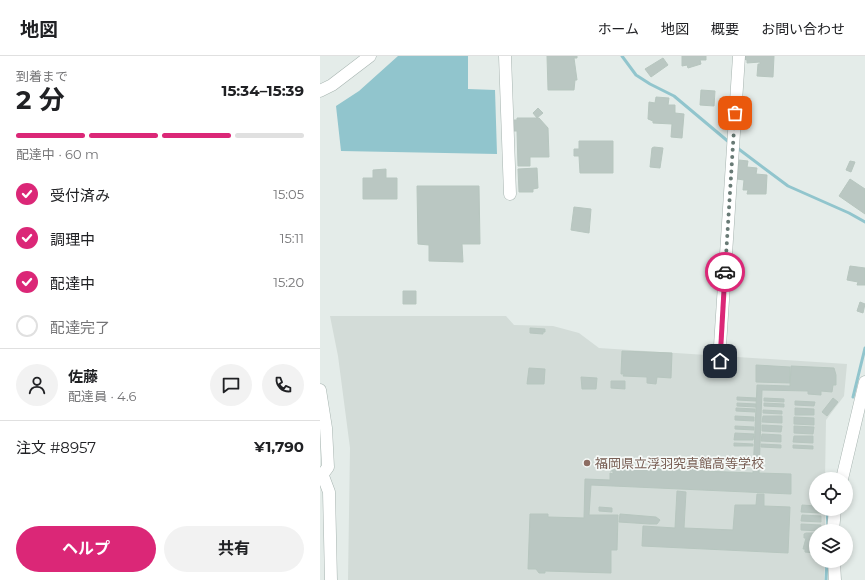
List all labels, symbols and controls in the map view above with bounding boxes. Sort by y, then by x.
text: 地図 [20,18,58,41]
text: ホーム [597,20,639,38]
text: 地図 [661,20,689,38]
text: 概要 [711,20,739,38]
text: お問い合わせ [761,20,845,38]
text: 到着まで [16,68,68,84]
text: 15:34–15:39 [222,81,304,100]
text: 2 分 [16,84,65,116]
pin [718,96,752,130]
icon: bag [724,102,746,124]
text: 配達中 · 60 m [16,146,99,162]
icon: check [16,183,38,205]
text: 受付済み [50,186,110,205]
text: 15:05 [273,186,304,202]
icon: check [16,227,38,249]
text: 調理中 [50,230,95,249]
text: 15:11 [280,230,304,246]
courier [705,252,745,292]
icon: car [714,261,736,283]
icon: check [16,271,38,293]
text: 配達中 [50,274,95,293]
text: 15:20 [273,274,304,290]
text: 配達完了 [50,318,110,337]
pin [703,344,737,378]
icon: home [709,350,731,372]
button: person [16,364,58,406]
button: chat [210,364,252,406]
button: phone [262,364,304,406]
text: 佐藤 [68,367,98,386]
text: 配達員 · 4.6 [68,388,136,404]
text: ¥1,790 [254,437,304,456]
text: 注文 #8957 [16,438,96,457]
place label: 福岡県立浮羽究真館高等学校 [595,455,764,471]
marker: 福岡県立浮羽究真館高等学校 [582,458,592,468]
map controls [809,472,853,568]
button: locate [809,472,853,516]
button: layers [809,524,853,568]
button: ヘルプ [16,526,156,572]
button: 共有 [164,526,304,572]

